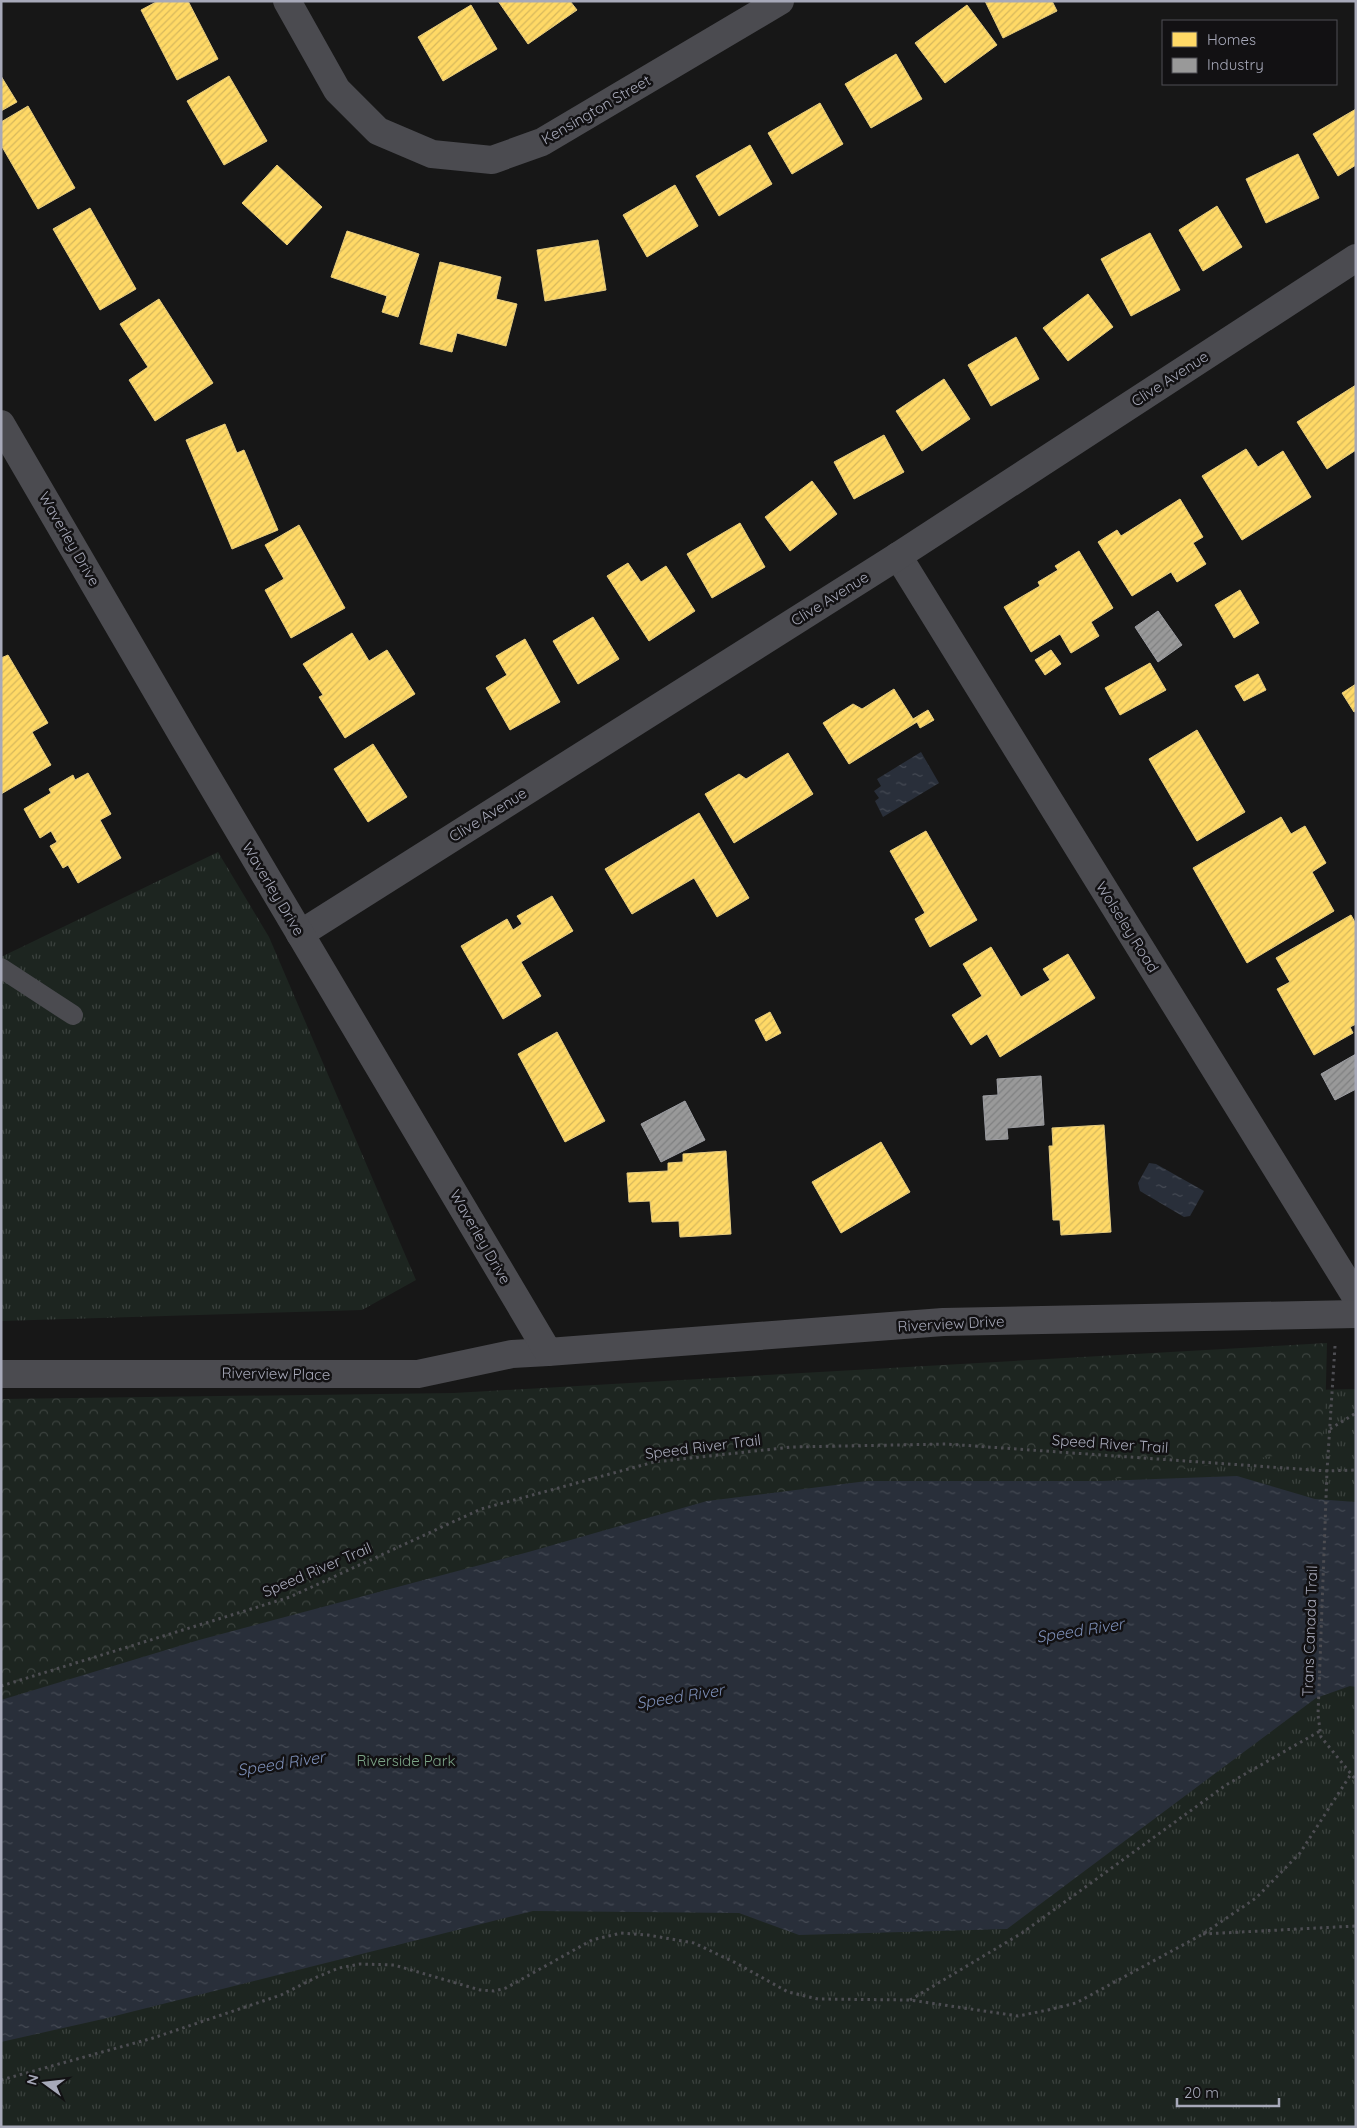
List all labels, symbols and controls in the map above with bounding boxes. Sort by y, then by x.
legend [1162,20,1337,85]
text: Homes [1207,30,1256,49]
text: Industry [1207,55,1264,74]
street label: Kensington Street [538,71,654,149]
street label: Clive Avenue [1128,347,1212,411]
street label: Waverley Drive [35,488,104,589]
street label: Clive Avenue [787,567,872,630]
street label: Clive Avenue [445,783,530,846]
street label: Waverley Drive [238,839,309,939]
street label: Wolseley Road [1092,878,1163,976]
street label: Waverley Drive [446,1186,515,1287]
street label: Riverview Drive [897,1311,1005,1336]
street label: Riverview Place [221,1363,331,1384]
street label: Speed River Trail [644,1430,762,1463]
street label: Speed River Trail [1051,1430,1169,1457]
street label: Speed River Trail [259,1538,374,1601]
street label: Trans Canada Trail [1298,1565,1321,1697]
water label: Speed River [1035,1613,1127,1647]
water label: Speed River [635,1679,727,1713]
water label: Speed River [236,1746,328,1780]
park label: Riverside Park [356,1751,456,1770]
north arrow [20,2058,70,2108]
text: N [22,2072,42,2087]
scale bar [1177,2076,1280,2108]
text: 20 m [1184,2083,1219,2102]

